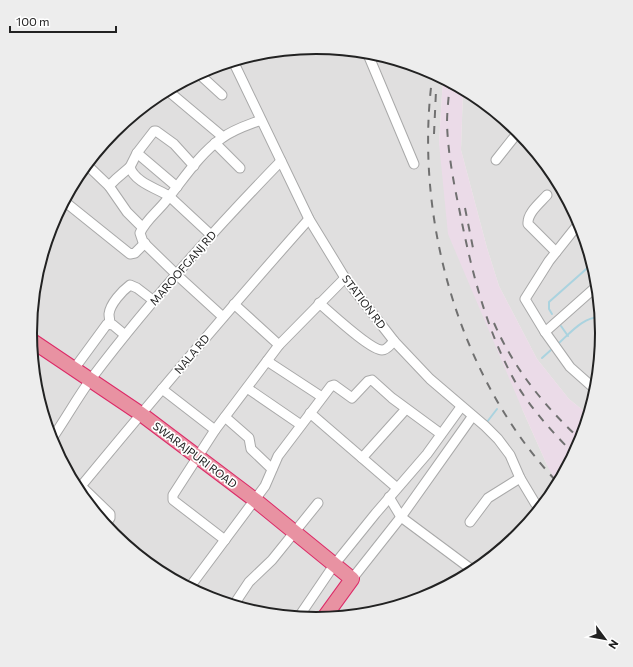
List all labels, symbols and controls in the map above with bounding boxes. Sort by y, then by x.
scale bar [10,8,116,34]
text: 100 m [16,14,50,28]
street label: MAROOFGANJ RD [147,228,219,308]
street label: STATION RD [340,272,389,331]
street label: NALA RD [171,331,212,376]
street label: SWARAJPURI ROAD [150,419,240,491]
north arrow [585,619,625,659]
text: N [606,638,622,652]

